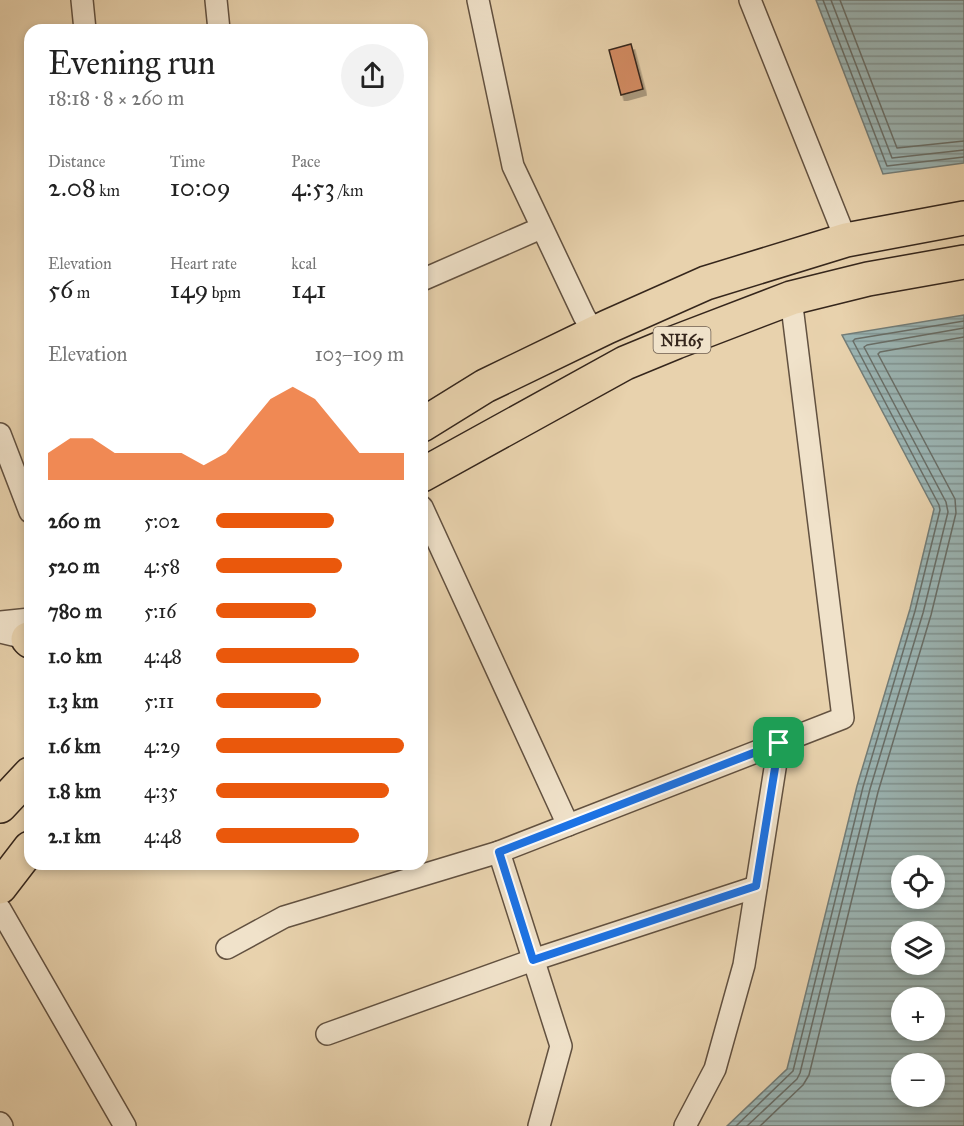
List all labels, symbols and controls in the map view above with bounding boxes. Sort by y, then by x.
text: Evening run [48,43,215,83]
button: share [341,44,404,107]
text: 18:18 · 8 × 260 m [48,86,184,110]
text: Distance [48,152,105,171]
text: Time [170,152,205,171]
text: Pace [291,152,320,171]
text: 2.08 [48,171,96,203]
text: 10:09 [170,171,231,203]
text: 4:53 [291,171,335,203]
text: km [96,181,120,200]
text: /km [335,181,363,200]
text: Elevation [48,254,112,273]
text: Heart rate [170,254,237,273]
text: kcal [291,254,316,273]
text: 56 [48,273,73,305]
text: 149 [170,273,208,305]
text: 141 [291,273,326,305]
text: m [73,283,90,302]
text: bpm [208,283,241,302]
road number: NH65 [654,327,710,353]
text: Elevation [48,342,127,366]
text: 103–109 m [315,342,404,366]
text: 260 m [48,509,101,533]
text: 5:02 [144,509,180,533]
text: 520 m [48,554,100,578]
text: 4:58 [144,554,180,578]
text: 780 m [48,599,102,623]
text: 5:16 [144,599,176,623]
text: 1.0 km [48,644,102,668]
text: 4:48 [144,644,182,668]
text: 1.3 km [48,689,98,713]
text: 5:11 [144,689,174,713]
pin [753,717,804,768]
icon: arrive [762,726,795,759]
text: 1.6 km [48,734,101,758]
text: 4:29 [144,734,181,758]
text: 1.8 km [48,779,101,803]
text: 4:35 [144,779,177,803]
text: 2.1 km [48,824,101,848]
text: 4:48 [144,824,182,848]
map controls [891,855,945,1107]
button: locate [891,855,945,909]
button: layers [891,921,945,975]
button: + [891,987,945,1041]
button: − [891,1053,945,1107]

